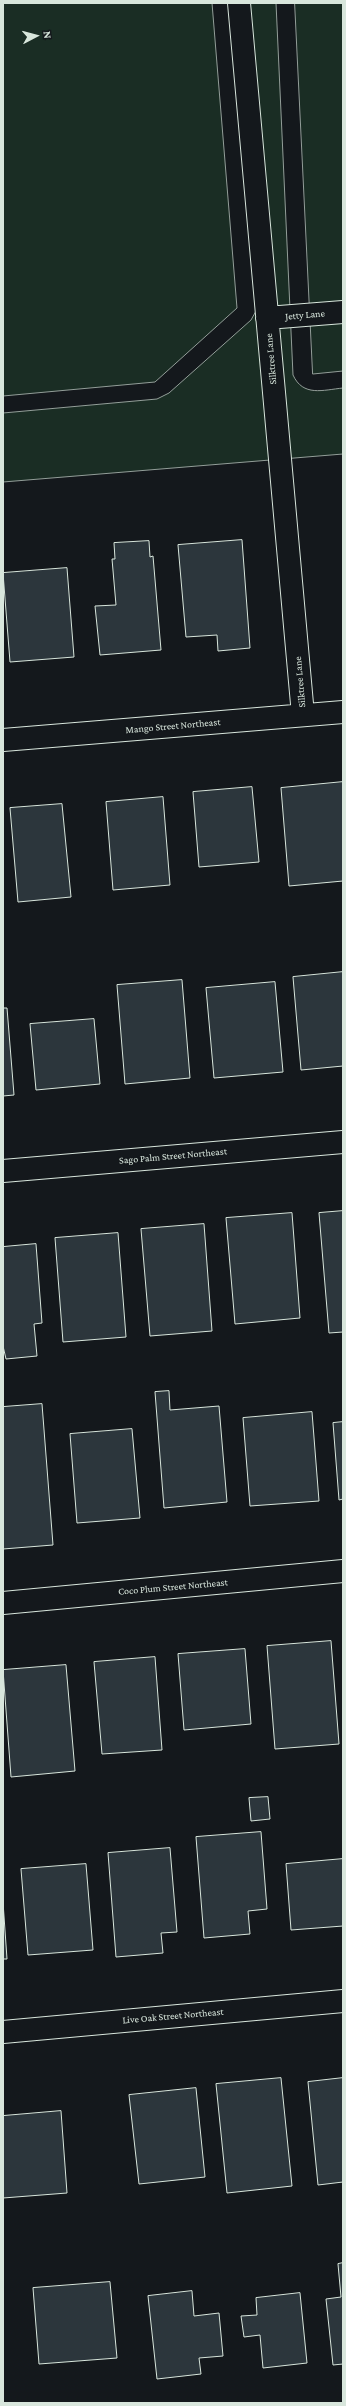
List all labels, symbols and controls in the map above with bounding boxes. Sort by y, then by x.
north arrow [16,16,56,56]
text: N [42,30,54,39]
street label: Jetty Lane [285,307,325,323]
street label: Silktree Lane [263,333,279,385]
street label: Silktree Lane [292,656,308,708]
street label: Mango Street Northeast [125,716,221,736]
street label: Sago Palm Street Northeast [119,1145,227,1167]
street label: Coco Plum Street Northeast [118,1576,228,1598]
street label: Live Oak Street Northeast [122,2006,224,2026]

